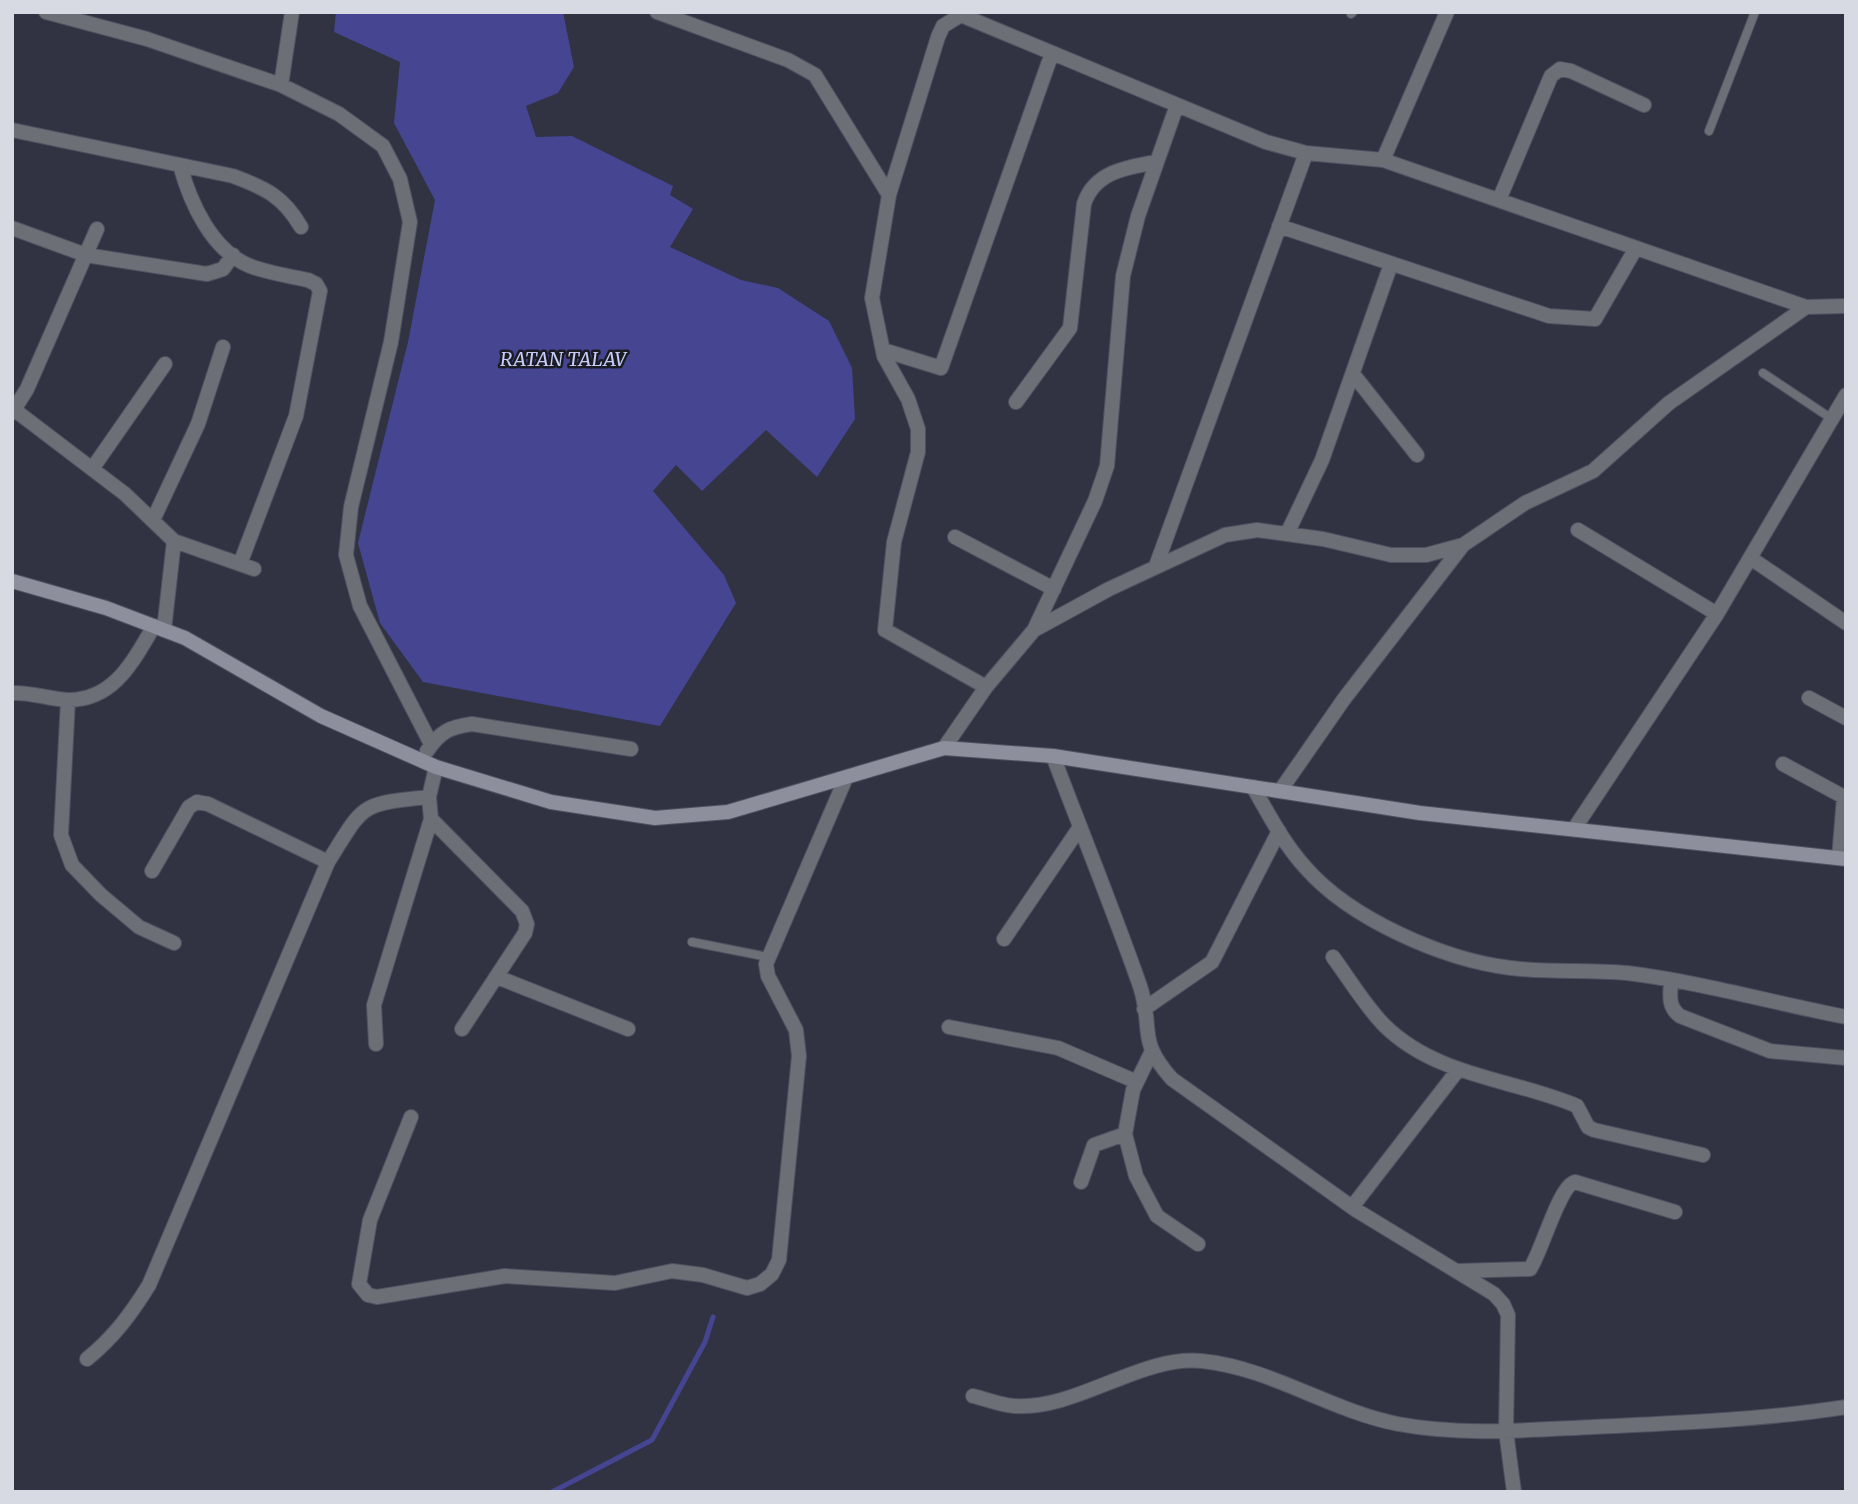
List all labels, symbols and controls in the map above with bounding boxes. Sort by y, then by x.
water label: RATAN TALAV [500,347,627,371]

